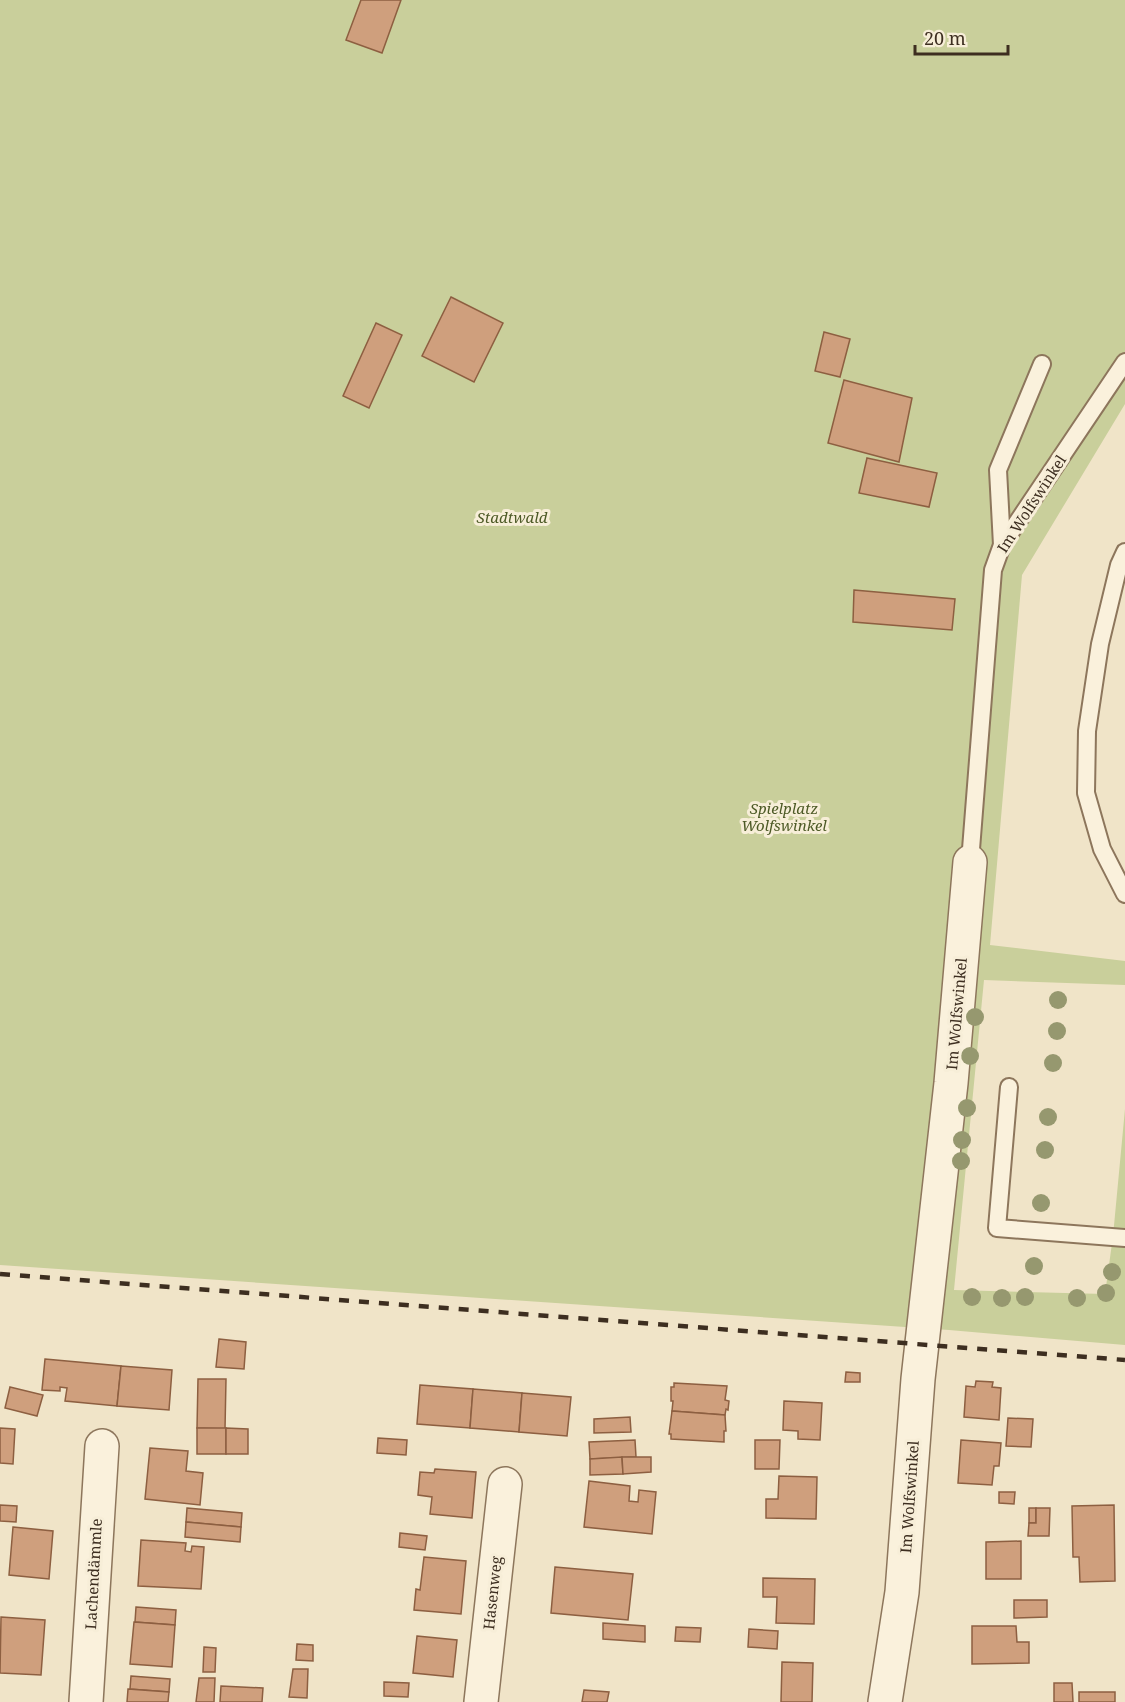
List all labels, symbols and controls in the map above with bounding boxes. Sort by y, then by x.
scale bar [915,18,1008,56]
text: 20 m [924,26,966,50]
street label: Im Wolfswinkel [992,451,1070,556]
park label: Stadtwald [477,507,548,527]
park label: Spielplatz Wolfswinkel [741,798,827,835]
street label: Im Wolfswinkel [941,957,971,1071]
street label: Im Wolfswinkel [895,1440,923,1554]
street label: Lachendämmle [80,1518,106,1630]
street label: Hasenweg [478,1555,506,1631]

